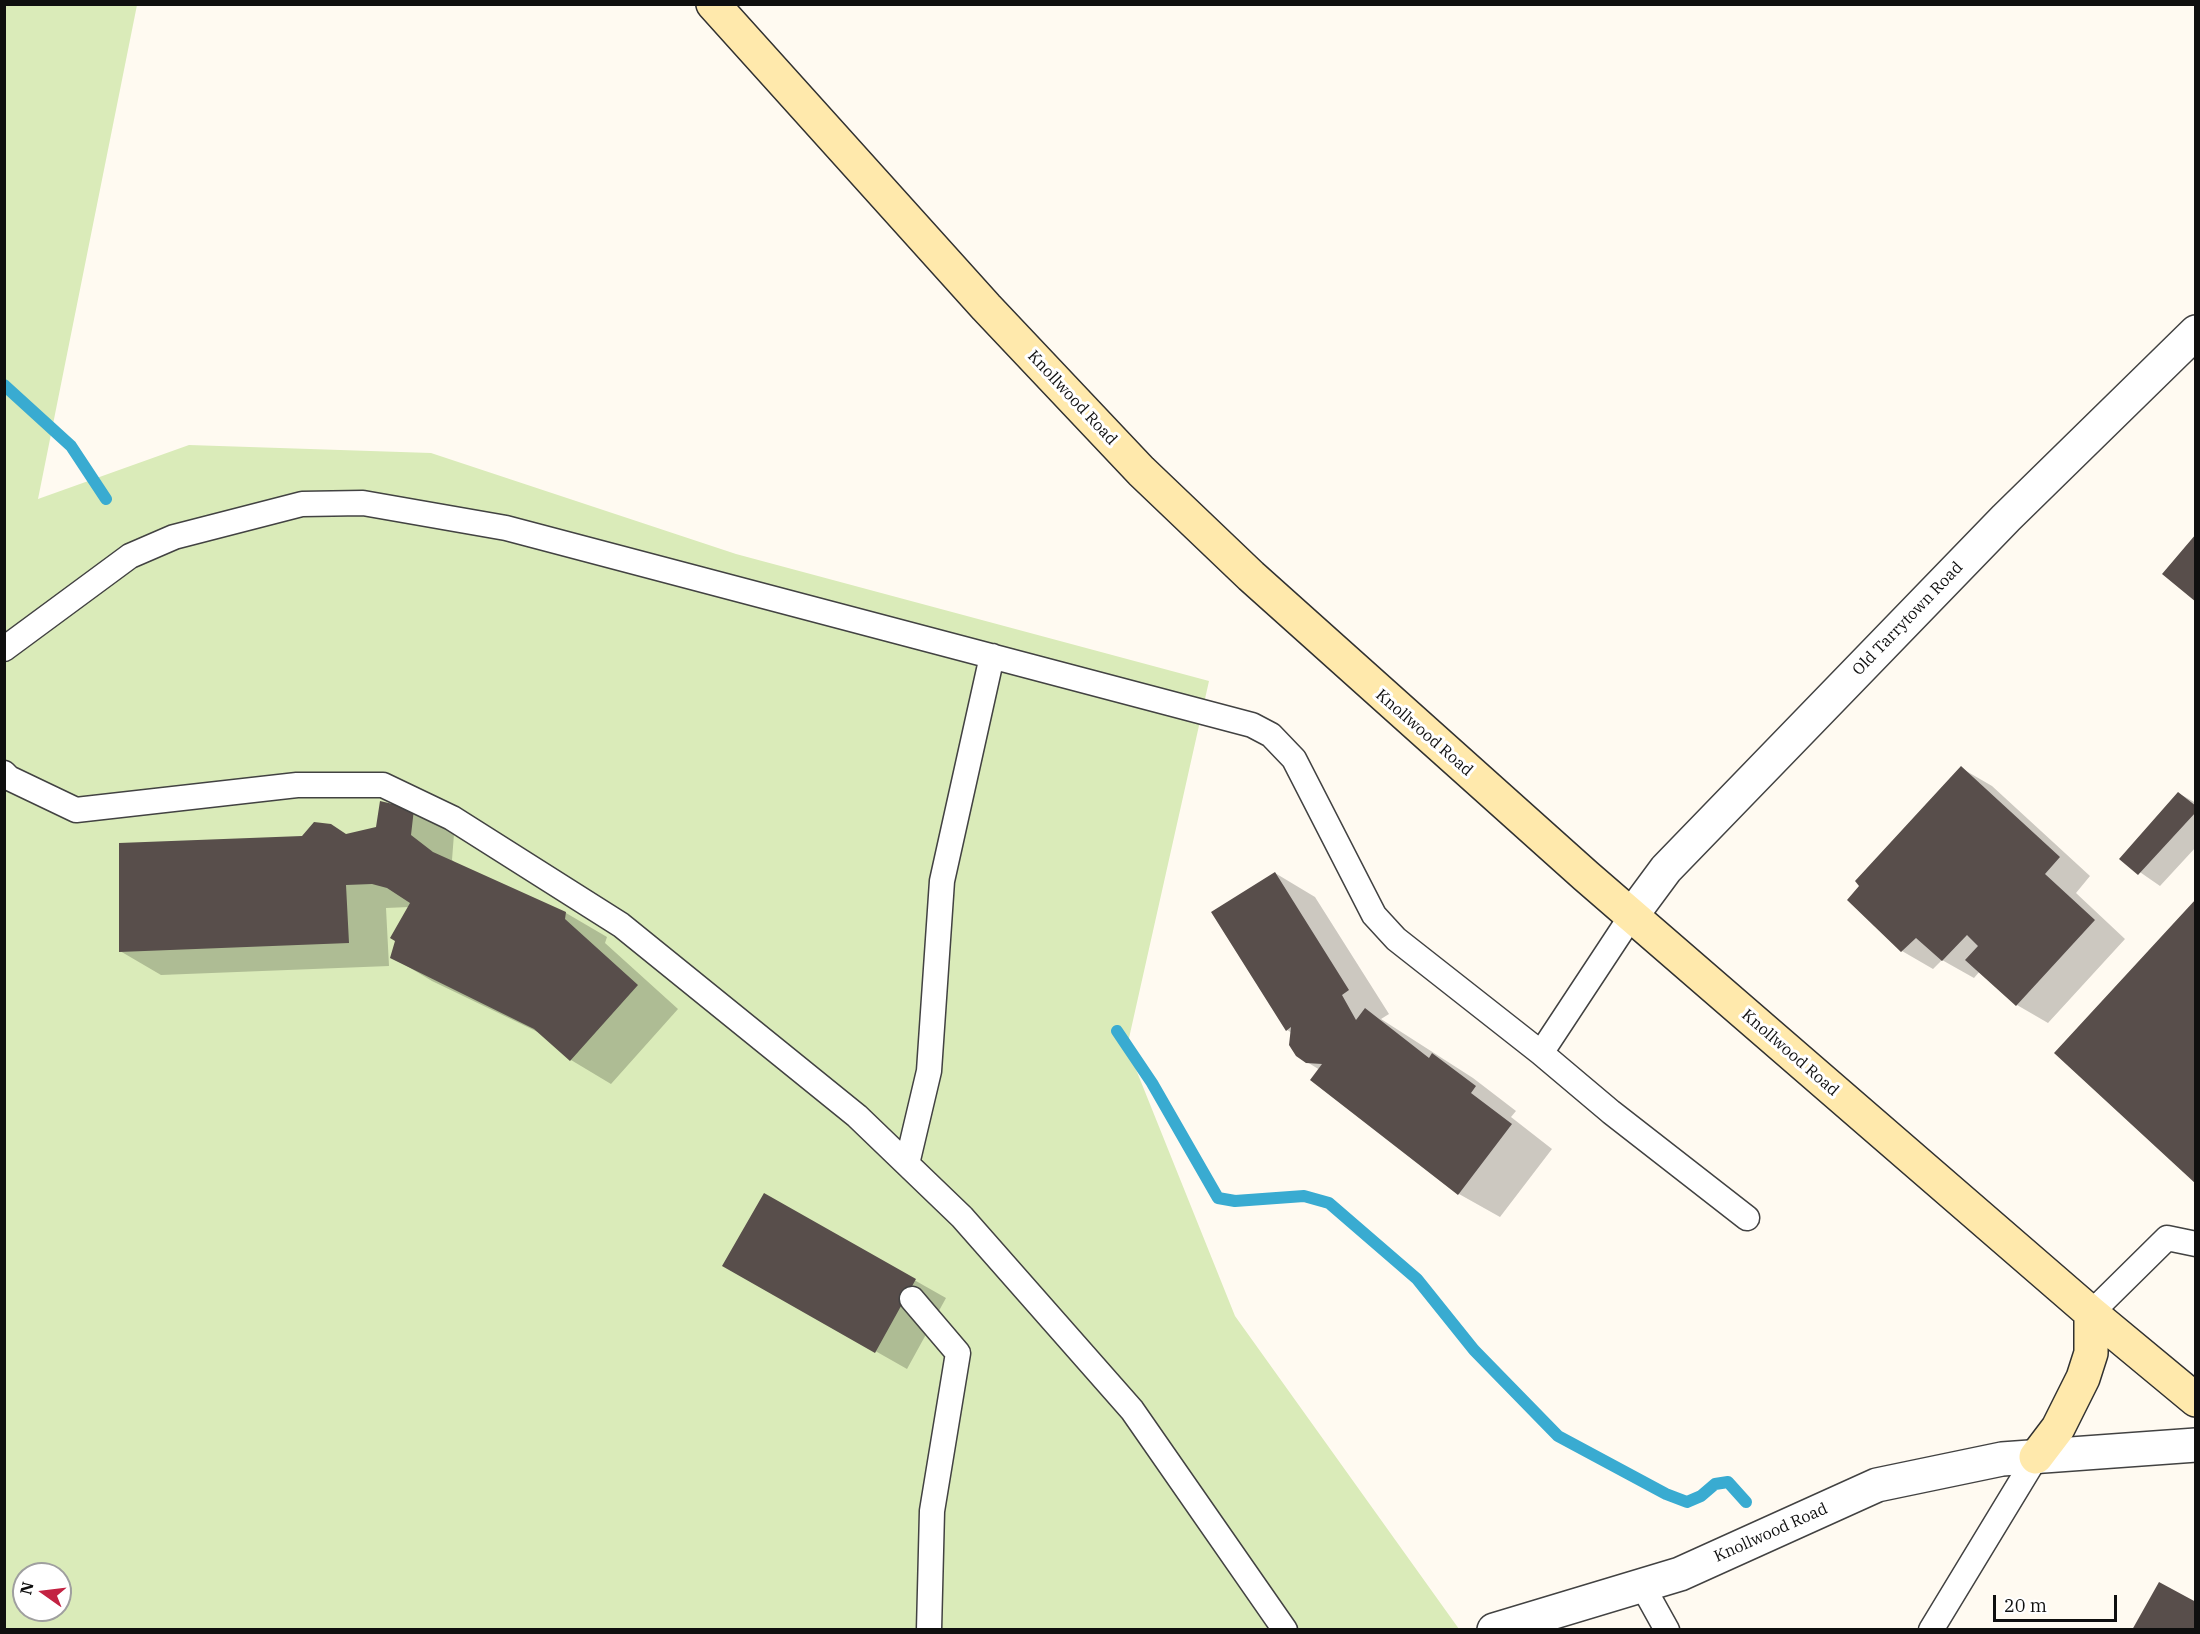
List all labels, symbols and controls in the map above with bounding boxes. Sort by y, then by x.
street label: Knollwood Road [1023,347,1121,449]
street label: Old Tarrytown Road [1849,558,1967,680]
street label: Knollwood Road [1372,686,1476,780]
street label: Knollwood Road [1738,1006,1842,1100]
street label: Knollwood Road [1711,1499,1831,1567]
north arrow [12,1562,72,1622]
text: N [15,1580,38,1597]
scale bar [1996,1583,2120,1621]
text: 20 m [2004,1594,2047,1617]

